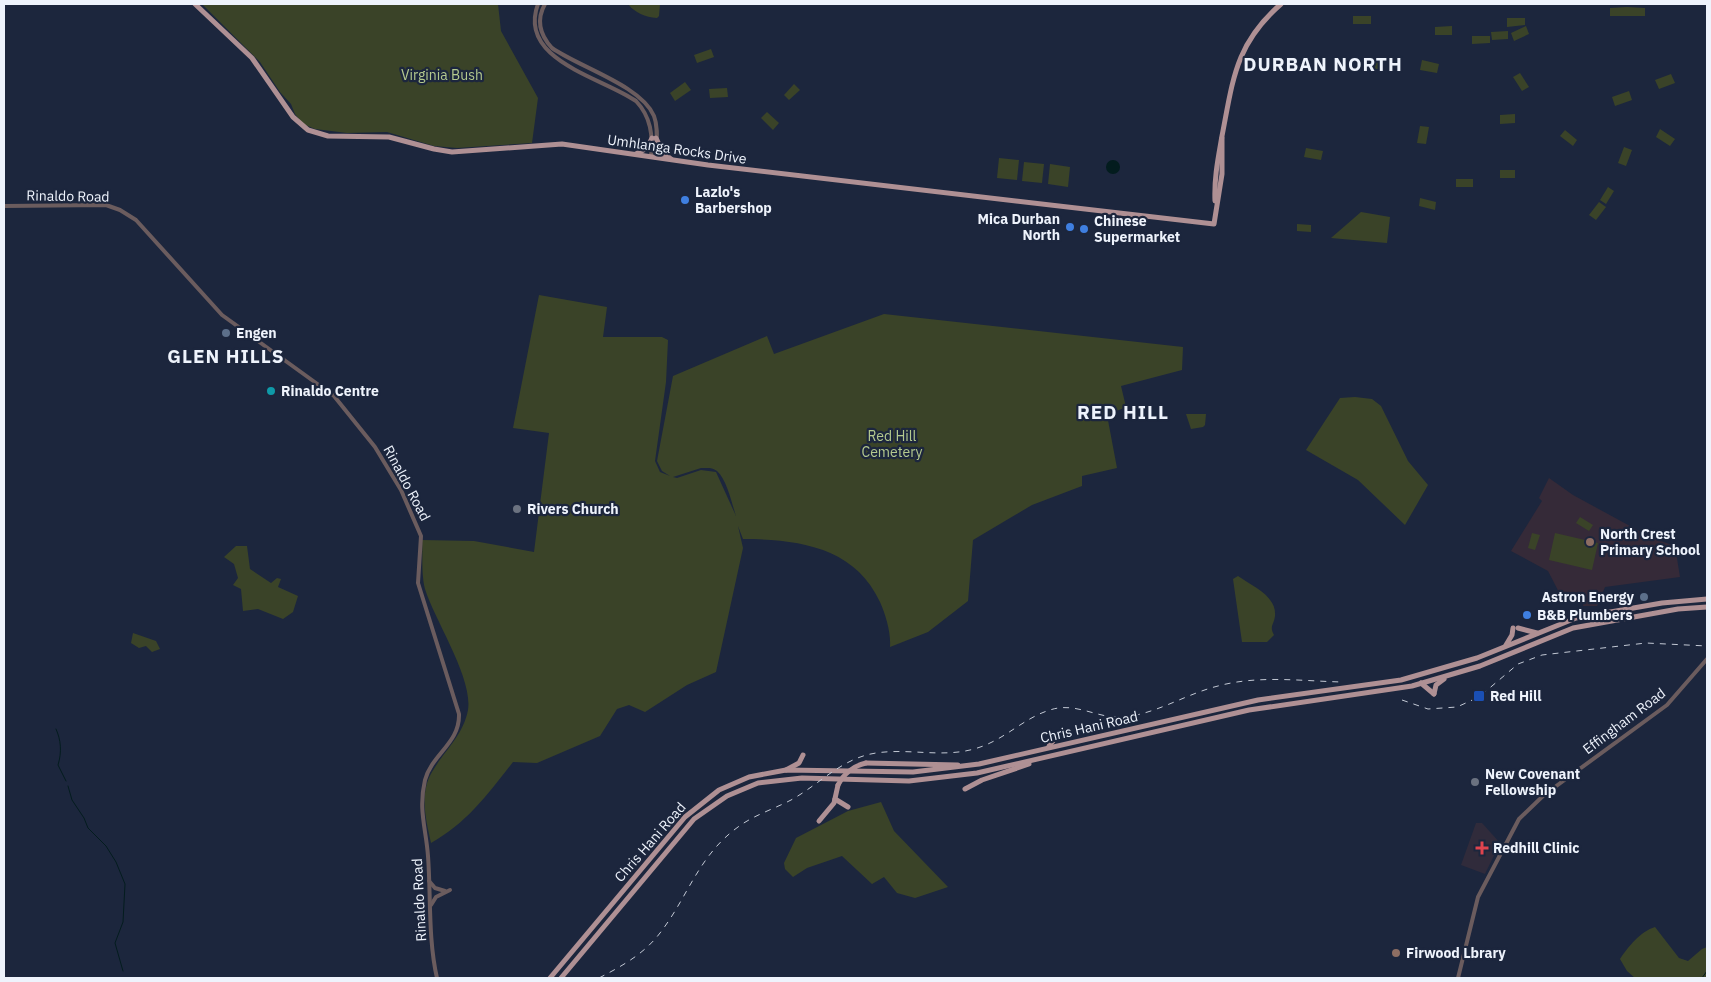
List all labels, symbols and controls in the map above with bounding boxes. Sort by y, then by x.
district label: DURBAN NORTH [1243,52,1403,76]
park label: Virginia Bush [401,66,483,84]
street label: Umhlanga Rocks Drive [606,130,748,168]
place label: Lazlo's Barbershop [695,183,772,217]
street label: Rinaldo Road [26,186,110,206]
marker: Lazlo's Barbershop [679,194,691,206]
place label: Mica Durban North [977,210,1060,244]
place label: Chinese Supermarket [1094,212,1180,246]
marker: Mica Durban North [1064,221,1076,233]
marker: Chinese Supermarket [1078,223,1090,235]
place label: Engen [236,324,277,342]
marker: Engen [220,327,232,339]
district label: GLEN HILLS [167,344,285,368]
place label: Rinaldo Centre [281,382,379,400]
marker: Rinaldo Centre [265,385,277,397]
district label: RED HILL [1077,400,1169,424]
park label: Red Hill Cemetery [861,427,923,461]
street label: Rinaldo Road [380,442,434,524]
place label: Rivers Church [527,500,619,518]
marker: Rivers Church [511,503,523,515]
place label: North Crest Primary School [1600,525,1700,559]
marker: North Crest Primary School [1584,536,1596,548]
place label: Astron Energy [1542,588,1635,606]
marker: Astron Energy [1638,591,1650,603]
place label: B&B Plumbers [1537,606,1632,624]
marker: B&B Plumbers [1521,609,1533,621]
street label: Effingham Road [1579,684,1669,758]
place label: Red Hill [1490,687,1541,705]
marker: Red Hill [1472,689,1486,703]
street label: Chris Hani Road [1038,707,1140,747]
place label: New Covenant Fellowship [1485,765,1580,799]
marker: New Covenant Fellowship [1469,776,1481,788]
street label: Chris Hani Road [610,798,690,886]
place label: Redhill Clinic [1493,839,1580,857]
marker: Redhill Clinic [1475,841,1489,855]
street label: Rinaldo Road [408,858,430,942]
place label: Firwood Lbrary [1406,944,1506,962]
marker: Firwood Lbrary [1390,947,1402,959]

